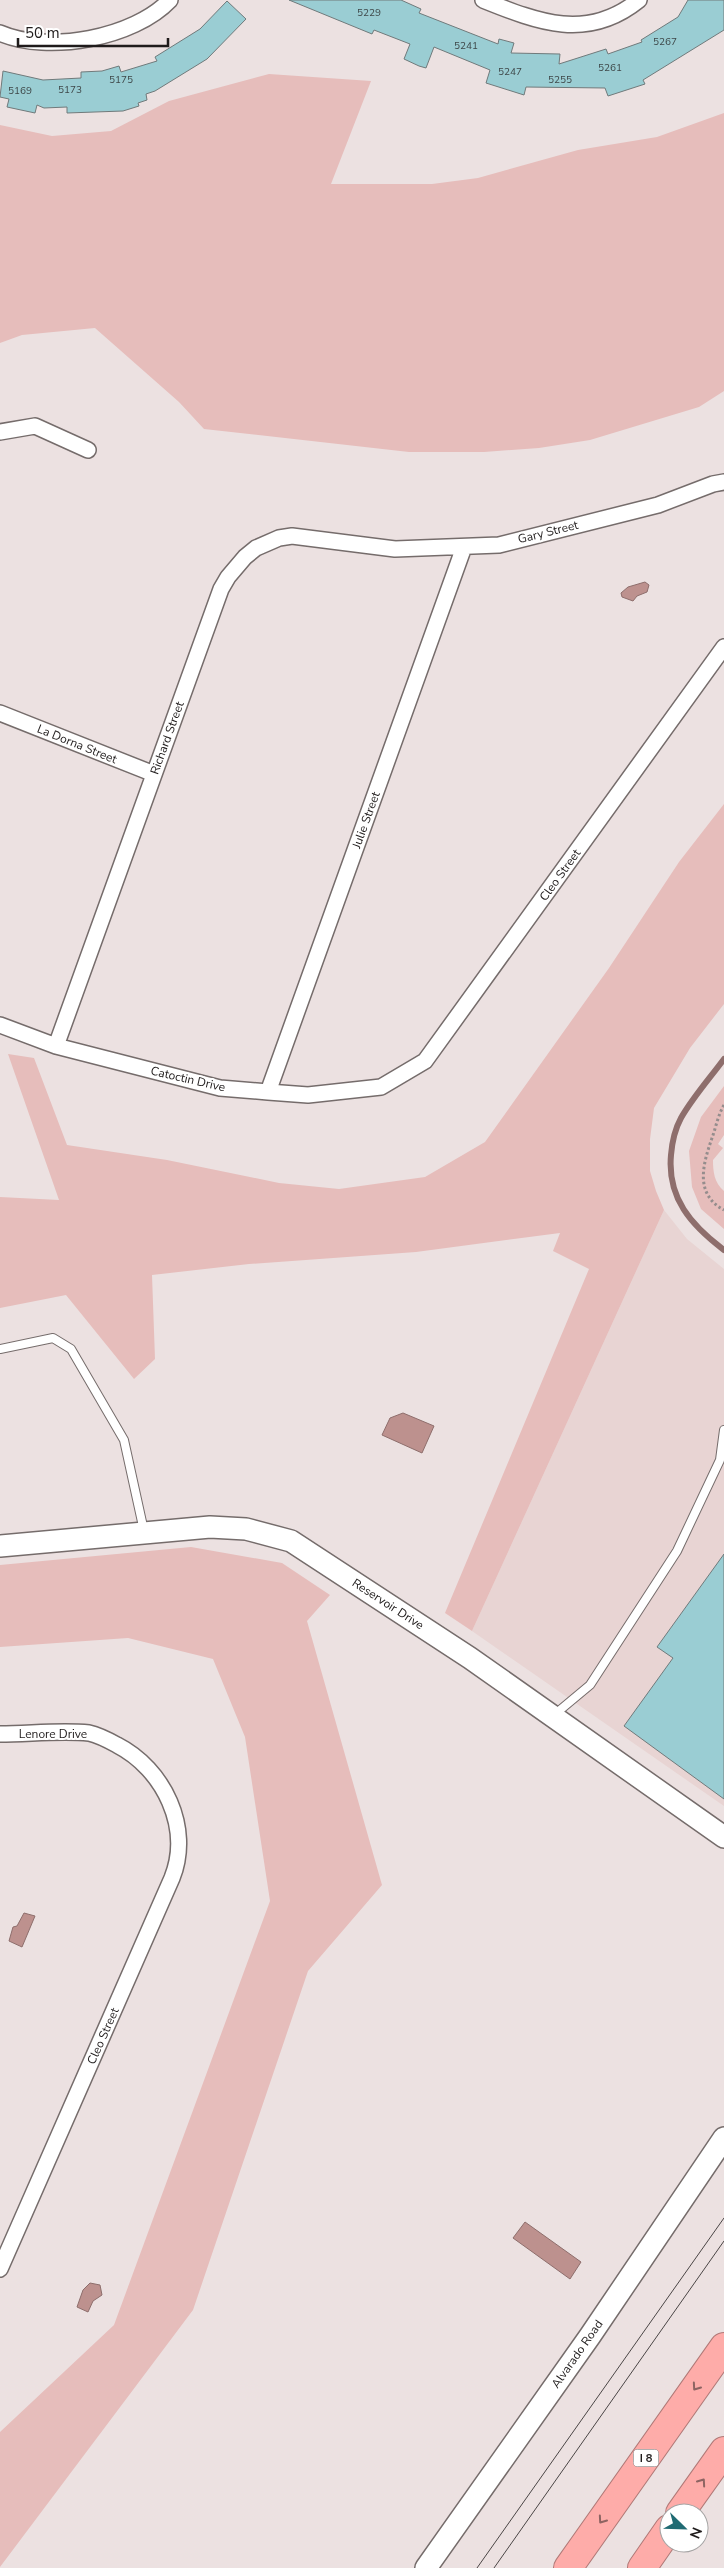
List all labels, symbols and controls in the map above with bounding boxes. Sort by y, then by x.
house number: 5229 [357,6,381,20]
scale bar [18,15,168,47]
text: 50 m [25,23,60,43]
house number: 5267 [653,35,677,49]
house number: 5241 [454,39,478,53]
house number: 5261 [598,61,622,75]
house number: 5247 [498,65,522,79]
house number: 5175 [109,73,133,87]
house number: 5255 [548,73,572,87]
house number: 5173 [58,83,82,97]
house number: 5169 [8,84,32,98]
street label: Gary Street [516,517,581,547]
street label: Richard Street [146,699,188,777]
street label: La Dorna Street [35,721,120,768]
street label: Julie Street [348,789,384,851]
street label: Cleo Street [536,845,585,904]
street label: Catoctin Drive [149,1063,227,1095]
street label: Reservoir Drive [349,1575,427,1633]
street label: Lenore Drive [19,1726,87,1742]
street label: Cleo Street [83,2004,123,2067]
street label: Alvarado Road [548,2317,606,2391]
one-way arrow [693,2381,702,2391]
road number: I 8 [634,2450,658,2466]
one-way arrow [696,2478,705,2488]
north arrow [659,2503,709,2553]
one-way arrow [599,2514,608,2524]
text: N [685,2524,706,2541]

